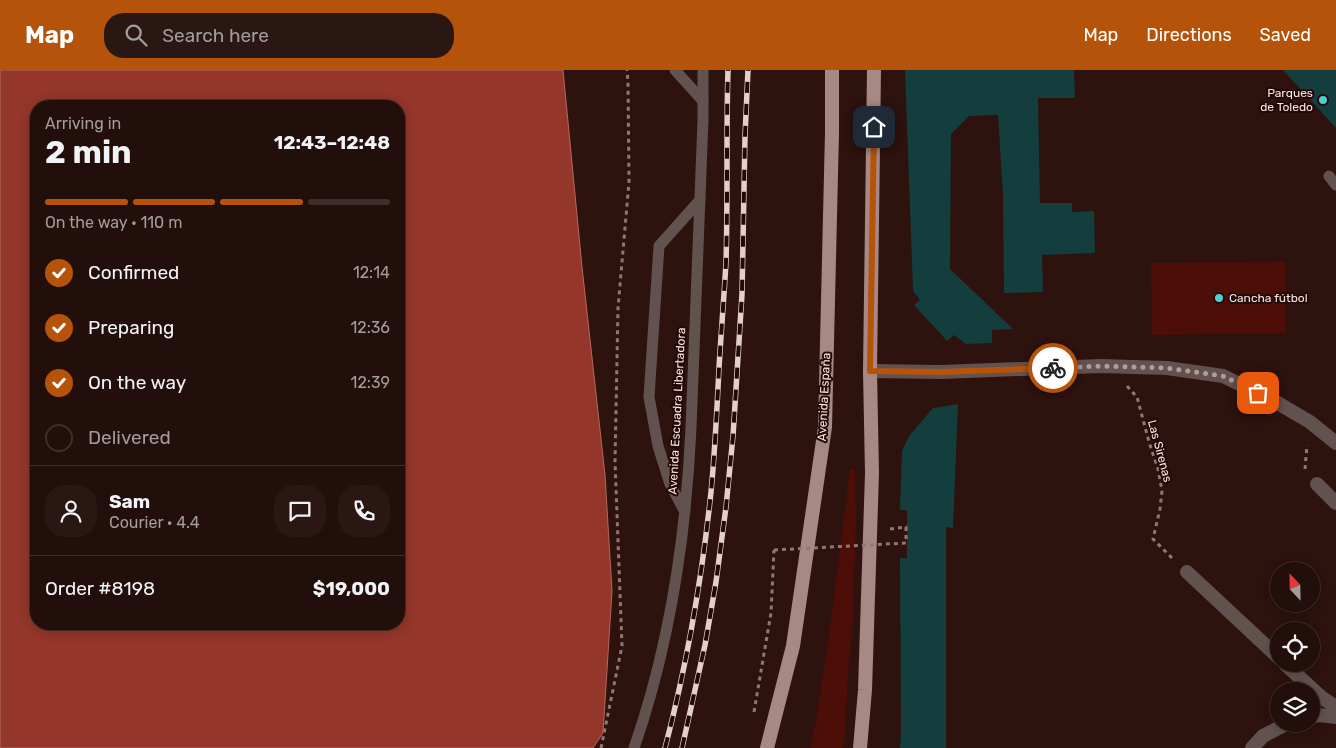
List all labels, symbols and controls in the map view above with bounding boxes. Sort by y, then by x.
search box [104,13,454,58]
text: Map [25,21,74,49]
icon: search [122,21,150,49]
text: Search here [162,24,269,47]
text: Map [1083,24,1118,46]
text: Directions [1146,24,1232,46]
text: Saved [1260,24,1311,46]
place label: Parques de Toledo [1260,86,1313,114]
marker: Parques de Toledo [1317,94,1329,106]
pin [853,106,895,148]
icon: home [860,113,888,141]
text: Arriving in [45,114,121,133]
text: 12:43–12:48 [274,131,390,154]
text: 2 min [45,133,132,171]
text: On the way · 110 m [45,213,182,232]
icon: check [45,259,73,287]
text: Confirmed [88,261,179,284]
text: 12:14 [353,263,390,282]
place label: Cancha fútbol [1229,291,1308,305]
marker: Cancha fútbol [1213,292,1225,304]
icon: check [45,314,73,342]
text: Preparing [88,316,174,339]
text: 12:36 [350,318,390,337]
street label: Avenida Escuadra Libertadora [666,327,688,495]
courier [1028,343,1078,393]
street label: Avenida España [815,352,833,442]
icon: bike [1039,354,1067,382]
icon: check [45,369,73,397]
text: On the way [88,371,186,394]
pin [1237,372,1279,414]
text: 12:39 [351,373,390,392]
icon: bag [1244,379,1272,407]
street label: Las Sirenas [1145,418,1175,484]
text: Delivered [88,426,171,449]
button: person [45,485,97,537]
button: chat [274,485,326,537]
button: phone [338,485,390,537]
text: Sam [109,490,150,513]
text: Courier · 4.4 [109,513,200,532]
north arrow [1270,562,1320,612]
map controls [1270,562,1320,732]
text: Order #8198 [45,577,155,600]
text: $19,000 [313,577,390,600]
button: locate [1270,622,1320,672]
button: layers [1270,682,1320,732]

